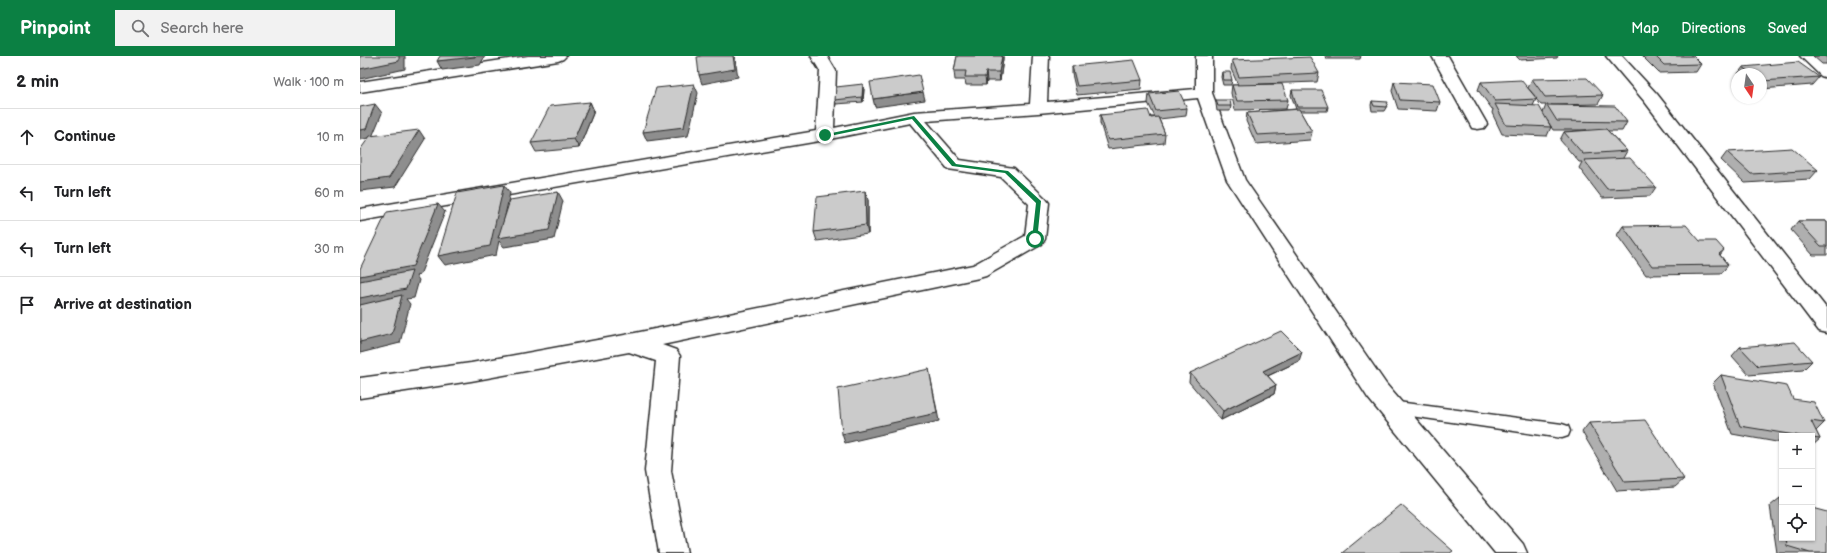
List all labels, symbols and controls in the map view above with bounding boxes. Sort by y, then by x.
search box [115,10,395,46]
text: Pinpoint [20,17,91,40]
icon: search [129,17,151,39]
text: Search here [161,19,244,38]
text: Map [1631,20,1659,37]
text: Directions [1681,20,1746,37]
text: Saved [1768,20,1807,37]
north arrow [1731,68,1767,104]
text: 2 min [16,72,59,92]
text: Walk · 100 m [273,74,344,90]
icon: ahead [16,126,38,148]
route end [816,126,834,144]
text: Continue [54,127,116,146]
text: 10 m [317,129,344,145]
icon: left [16,182,38,204]
text: Turn left [54,183,111,202]
text: 60 m [314,185,344,201]
route start [1026,230,1044,248]
icon: left [16,238,38,260]
text: Turn left [54,239,111,258]
text: 30 m [314,241,344,257]
icon: arrive [16,294,38,316]
text: Arrive at destination [54,295,192,314]
map controls [1779,433,1815,541]
button: + [1779,433,1815,469]
button: − [1779,469,1815,505]
button: locate [1779,505,1815,541]

